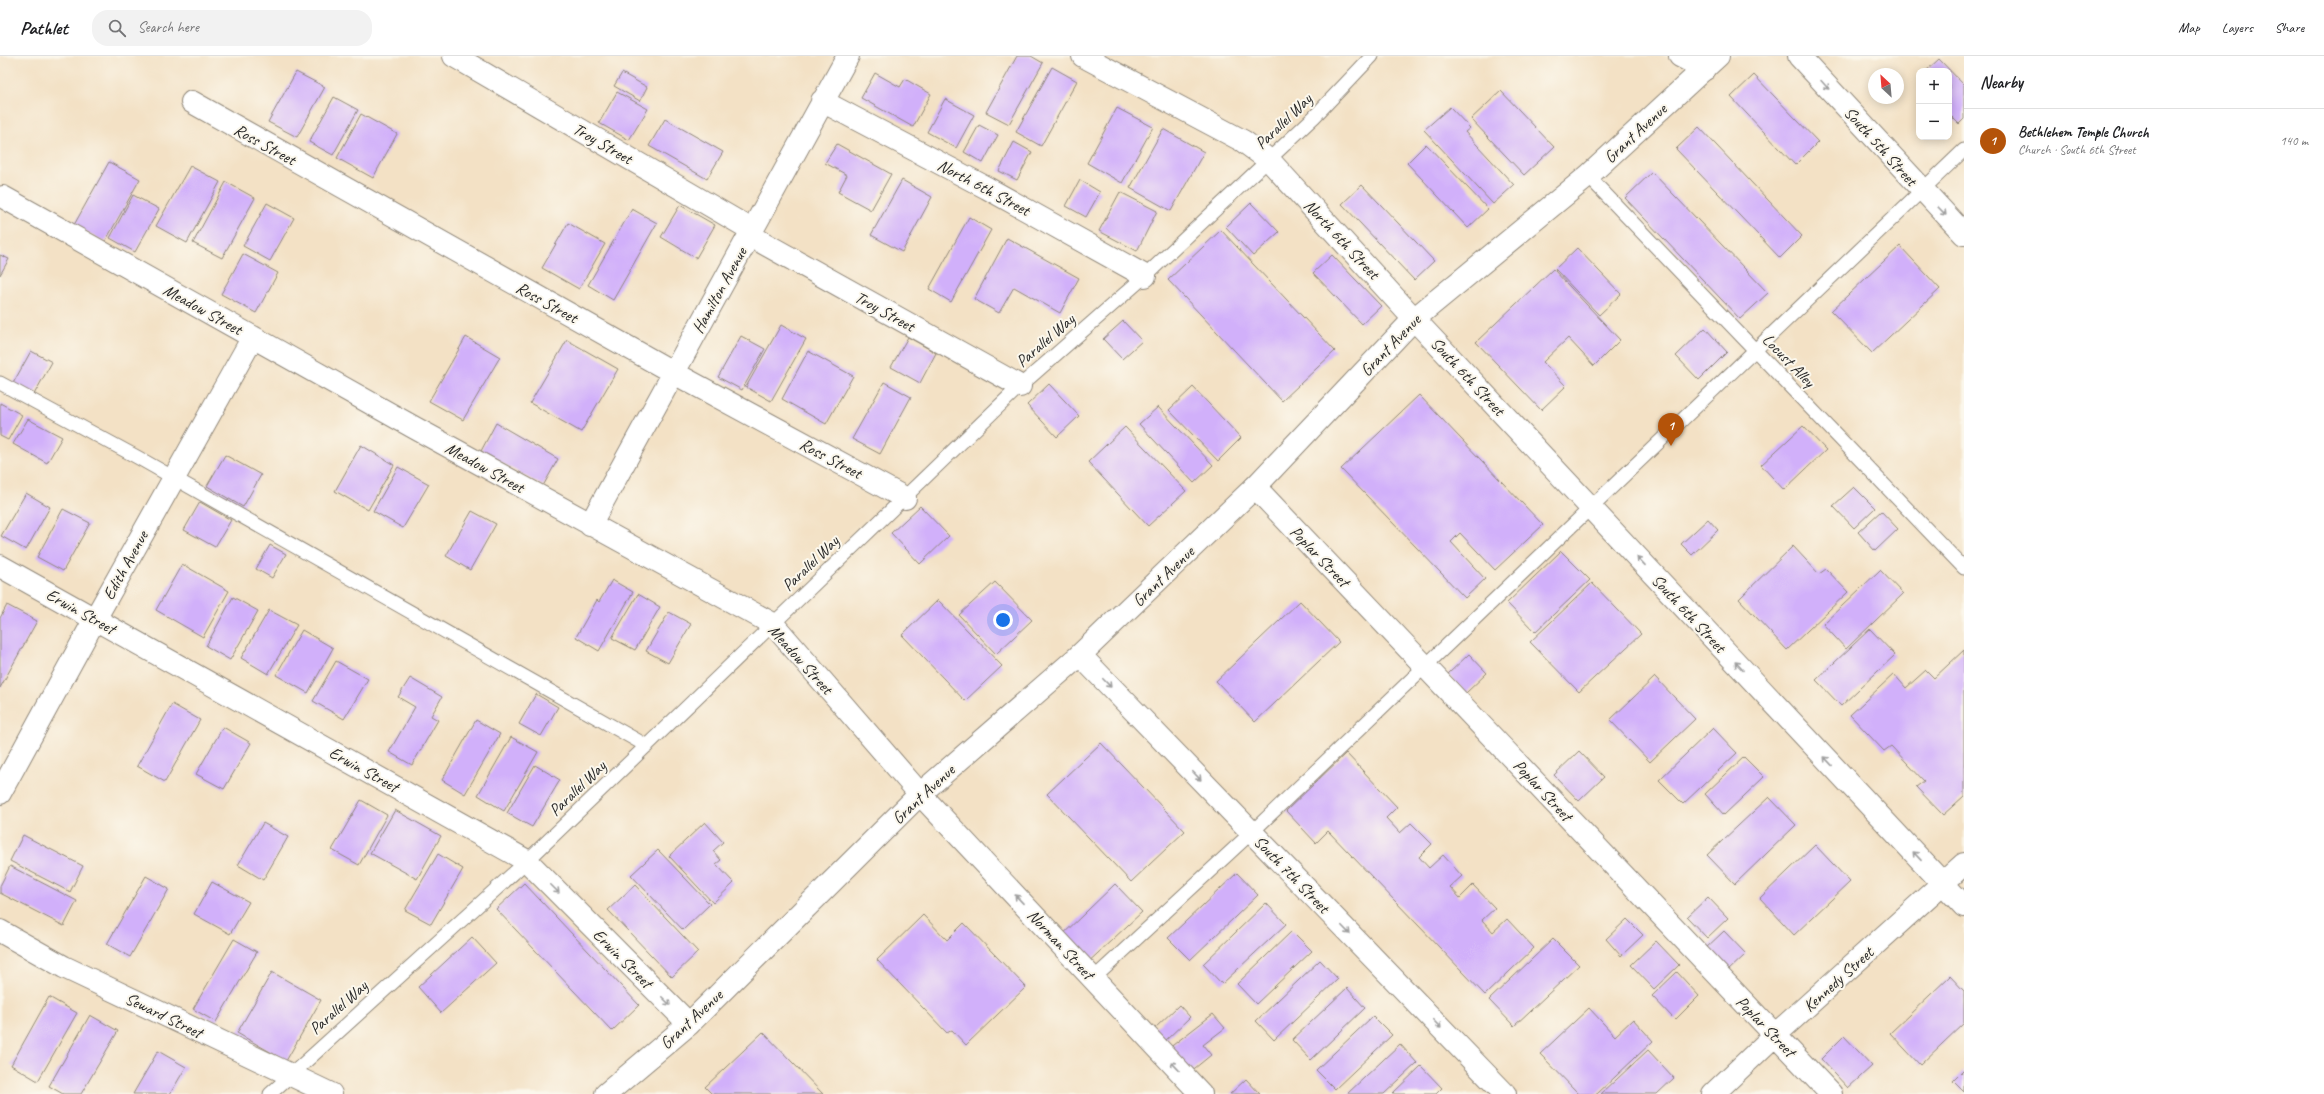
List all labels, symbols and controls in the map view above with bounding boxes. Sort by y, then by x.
search box [92,10,372,46]
text: Pathlet [20,16,68,40]
icon: search [106,17,128,39]
text: Search here [138,18,199,37]
text: Map [2178,19,2200,36]
text: Layers [2222,19,2253,36]
text: Share [2275,19,2304,36]
north arrow [1868,68,1904,104]
map controls [1916,68,1952,140]
button: + [1916,68,1952,104]
text: Nearby [1980,72,2023,93]
one-way arrow [1821,80,1830,90]
street label: Parallel Way [1250,88,1317,154]
street label: Grant Avenue [1600,98,1672,168]
street label: South 5th Street [1839,102,1923,192]
button: − [1916,104,1952,140]
street label: Troy Street [569,118,638,170]
street label: Ross Street [230,119,301,171]
text: Bethlehem Temple Church [2018,123,2149,142]
text: 1 [1990,133,1996,149]
text: 140 m [2280,133,2308,149]
text: Church · South 6th Street [2018,142,2135,158]
street label: North 6th Street [934,154,1036,222]
street label: North 6th Street [1299,195,1386,285]
one-way arrow [1937,206,1947,216]
street label: Hamilton Avenue [687,242,752,337]
street label: Ross Street [512,277,583,329]
street label: Meadow Street [160,279,248,341]
street label: Troy Street [851,286,920,338]
street label: Parallel Way [1012,308,1080,372]
street label: Grant Avenue [1356,309,1426,381]
street label: Locust Alley [1758,329,1820,392]
street label: South 6th Street [1426,333,1511,422]
pin: 1 [1658,413,1684,446]
street label: Ross Street [796,433,868,485]
street label: Meadow Street [442,437,530,499]
street label: Poplar Street [1285,521,1355,593]
street label: Edith Avenue [98,526,154,603]
street label: Parallel Way [777,530,844,596]
street label: Grant Avenue [1128,541,1200,611]
one-way arrow [1636,556,1646,566]
street label: South 6th Street [1647,570,1732,659]
street label: Erwin Street [42,584,121,640]
your location [993,610,1013,630]
street label: Meadow Street [764,620,839,700]
one-way arrow [1735,661,1744,671]
one-way arrow [1102,678,1112,688]
street label: Erwin Street [325,742,404,798]
street label: Parallel Way [544,755,611,821]
street label: Poplar Street [1509,755,1578,827]
one-way arrow [1823,756,1833,766]
street label: Grant Avenue [888,759,960,829]
one-way arrow [1193,771,1202,781]
street label: South 7th Street [1249,831,1335,919]
one-way arrow [1912,851,1922,861]
one-way arrow [550,884,560,894]
one-way arrow [1014,894,1023,904]
street label: Norman Street [1023,905,1100,986]
street label: Erwin Street [588,924,659,994]
one-way arrow [1341,925,1351,935]
street label: Kennedy Street [1799,941,1880,1016]
street label: Parallel Way [305,975,373,1039]
street label: Grant Avenue [656,984,728,1054]
street label: Seward Street [122,988,208,1044]
street label: Poplar Street [1731,991,1801,1063]
one-way arrow [661,996,671,1006]
one-way arrow [1432,1018,1441,1028]
one-way arrow [1170,1060,1179,1071]

